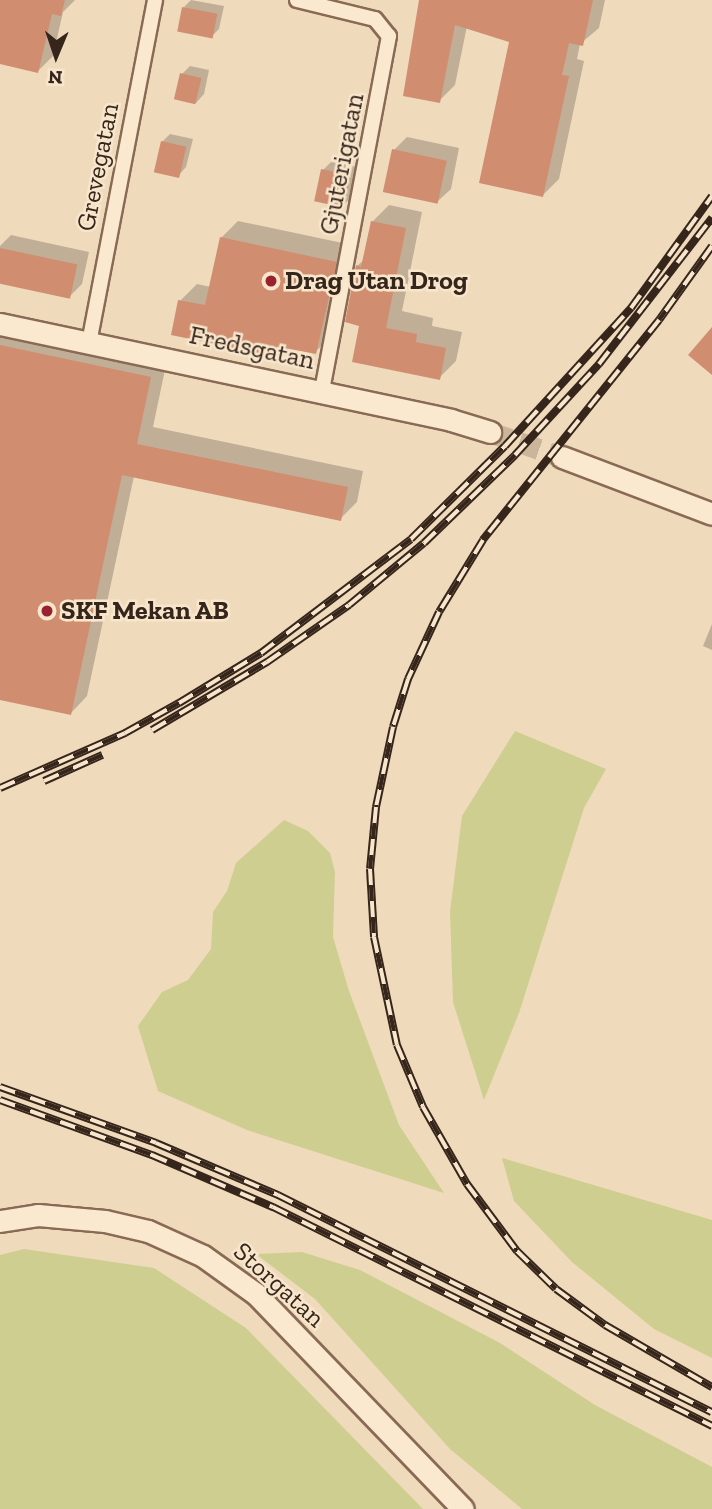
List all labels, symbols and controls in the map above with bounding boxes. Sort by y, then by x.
north arrow [21,21,91,91]
text: N [48,66,63,89]
street label: Gjuterigatan [313,91,371,237]
street label: Grevegatan [70,100,126,234]
place label: Drag Utan Drog [285,265,468,297]
marker: Drag Utan Drog [263,273,279,289]
street label: Fredsgatan [187,320,317,376]
place label: SKF Mekan AB [61,595,230,627]
marker: SKF Mekan AB [39,603,55,619]
street label: Storgatan [227,1236,331,1334]

